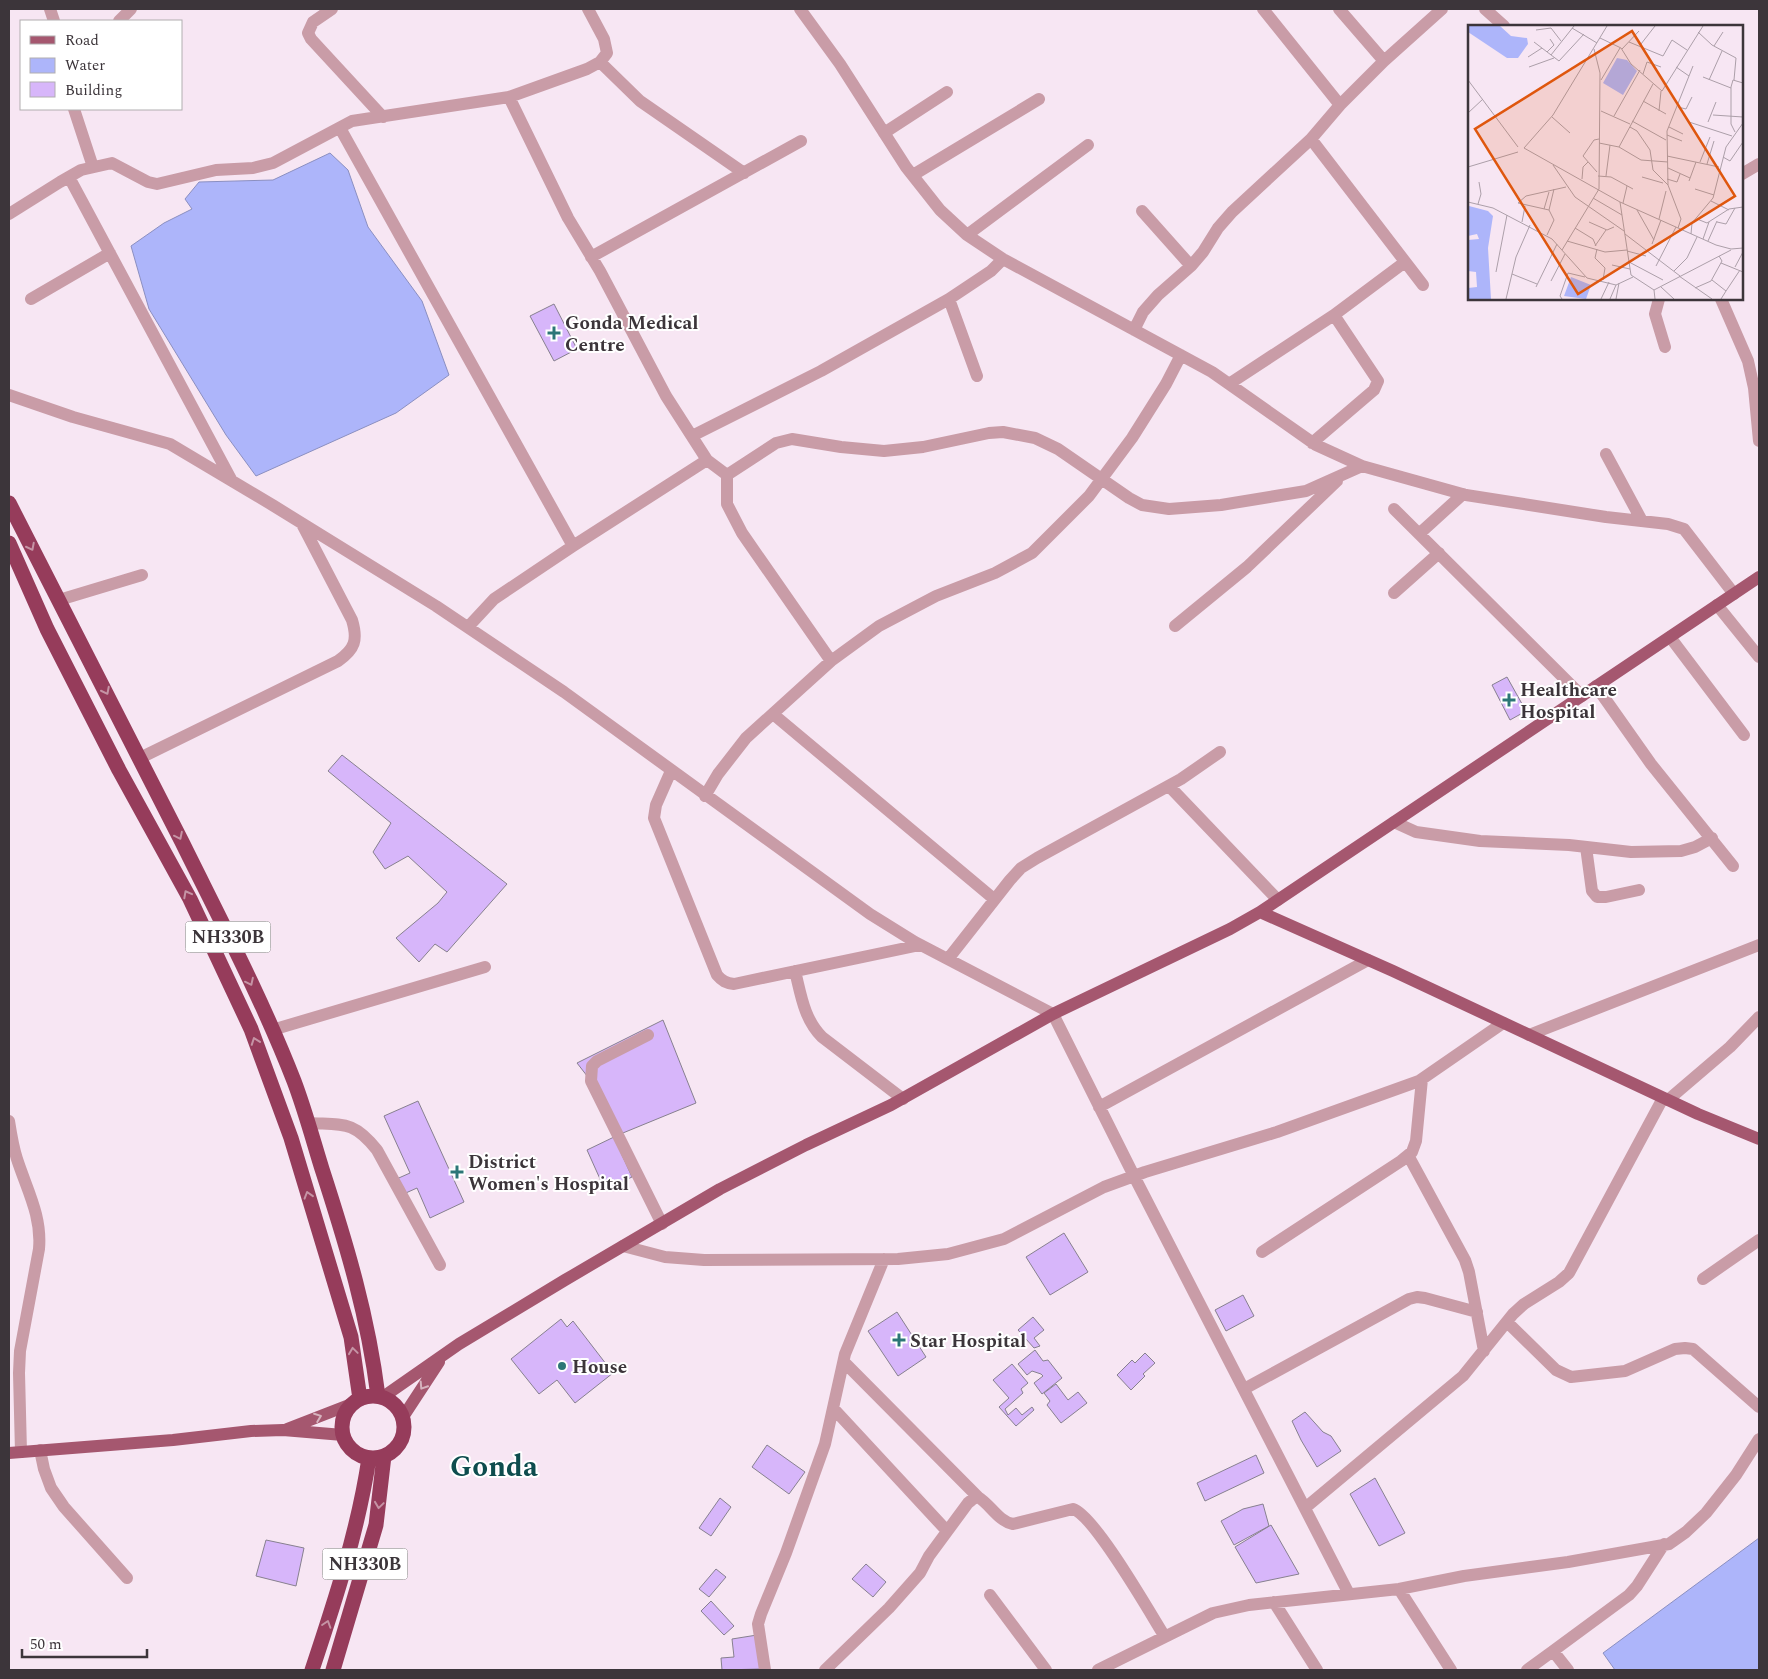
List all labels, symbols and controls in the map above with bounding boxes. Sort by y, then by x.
legend [20,20,182,110]
inset map [1468,25,1743,300]
text: Road [65,29,99,52]
text: Water [65,54,105,77]
text: Building [65,79,122,102]
place label: Gonda Medical Centre [565,309,698,360]
marker: Gonda Medical Centre [547,326,561,340]
one-way arrow [25,541,35,550]
place label: Healthcare Hospital [1520,676,1617,727]
one-way arrow [100,686,110,695]
marker: Healthcare Hospital [1502,693,1516,707]
one-way arrow [173,831,183,840]
one-way arrow [183,890,193,899]
road number: NH330B [186,922,270,952]
one-way arrow [244,977,255,986]
one-way arrow [251,1038,261,1046]
place label: District Women's Hospital [468,1148,629,1199]
marker: District Women's Hospital [450,1165,464,1179]
one-way arrow [303,1192,313,1200]
place label: Star Hospital [910,1327,1026,1356]
marker: Star Hospital [892,1333,906,1347]
one-way arrow [348,1347,359,1355]
place label: House [572,1353,627,1382]
marker: House [556,1360,568,1372]
one-way arrow [419,1381,429,1390]
one-way arrow [313,1412,322,1423]
district label: Gonda [450,1445,538,1489]
one-way arrow [374,1501,385,1509]
road number: NH330B [322,1548,408,1580]
one-way arrow [322,1620,332,1629]
scale bar [22,1626,148,1658]
text: 50 m [30,1633,62,1656]

